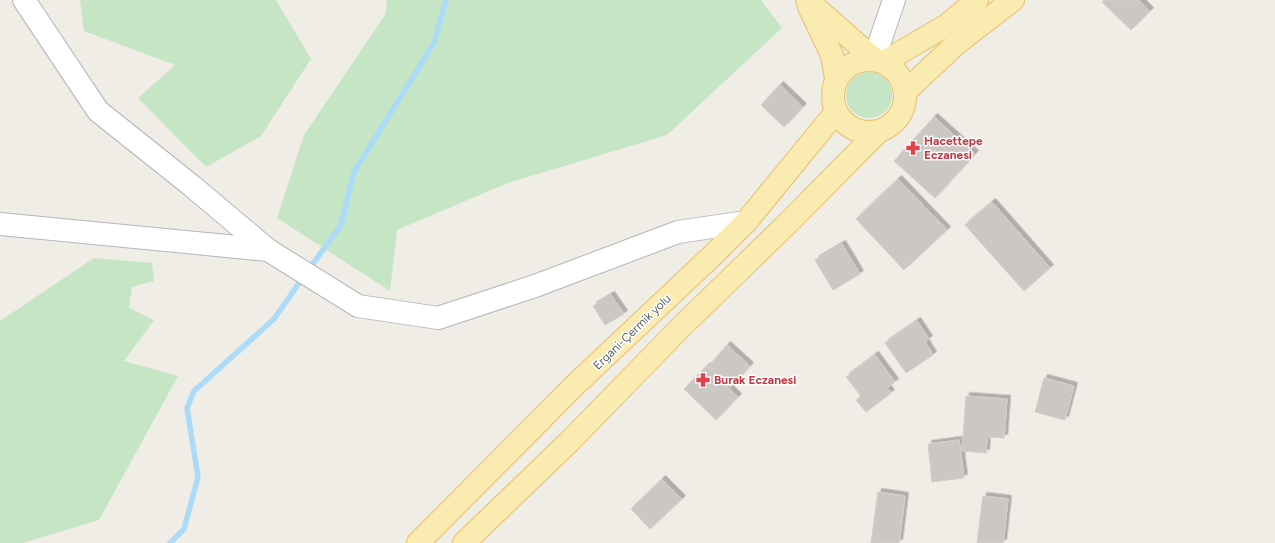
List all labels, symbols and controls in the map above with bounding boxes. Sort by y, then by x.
place label: Hacettepe Eczanesi [924,134,983,162]
pharmacy icon: Hacettepe Eczanesi [905,140,921,156]
street label: Ergani-Çermik yolu [590,291,674,373]
pharmacy icon: Burak Eczanesi [695,372,711,388]
place label: Burak Eczanesi [714,373,796,387]

